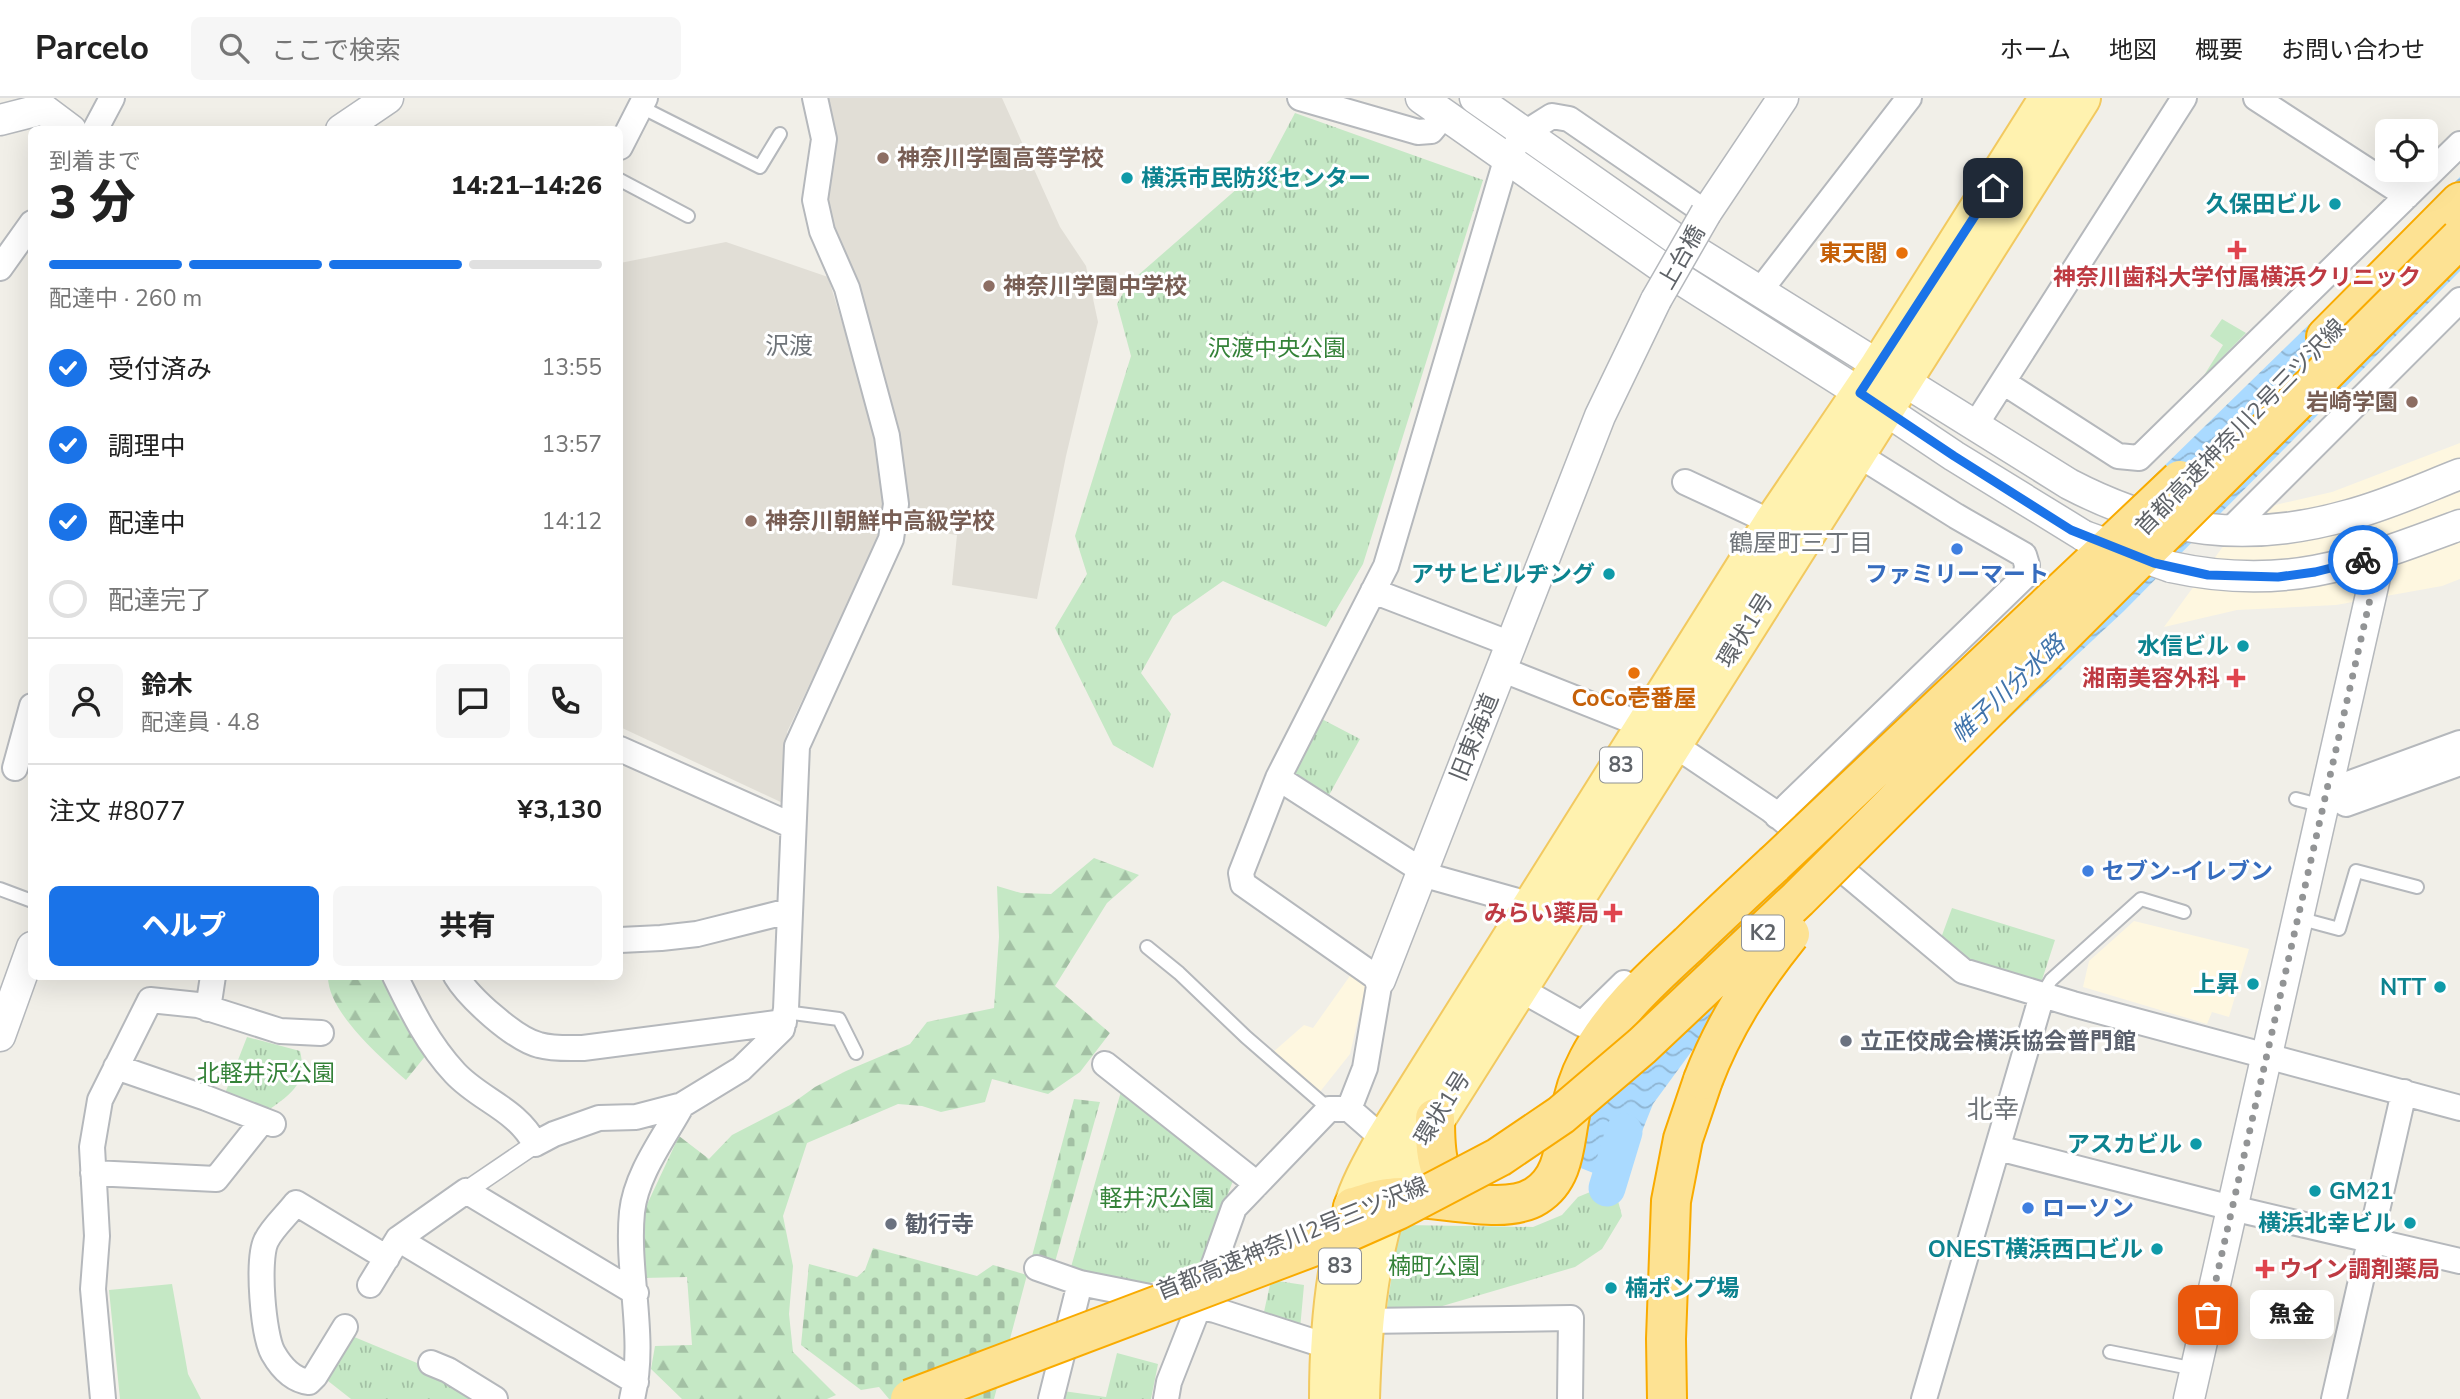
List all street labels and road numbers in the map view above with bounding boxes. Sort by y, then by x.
street label: 上台橋 [1651,220,1712,295]
street label: 首都高速神奈川2号三ツ沢線 [2129,312,2352,542]
street label: 環状1号 [1710,587,1781,674]
street label: 旧東海道 [1443,689,1506,786]
road number: 83 [1600,748,1642,782]
road number: K2 [1742,916,1784,950]
street label: 環状1号 [1407,1065,1478,1152]
street label: 首都高速神奈川2号三ツ沢線 [1152,1170,1432,1307]
road number: 83 [1319,1248,1361,1284]

